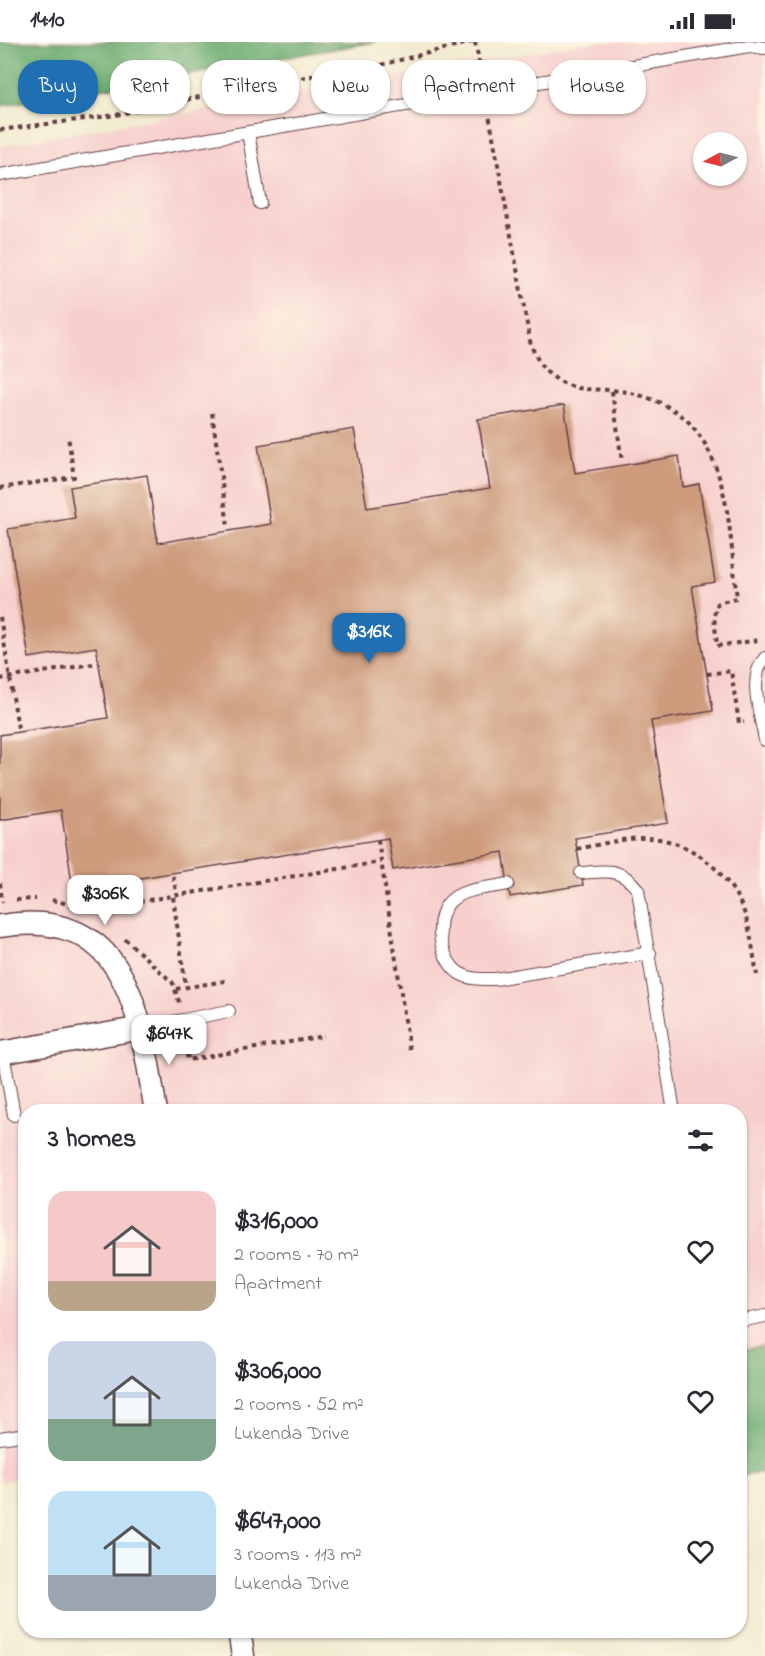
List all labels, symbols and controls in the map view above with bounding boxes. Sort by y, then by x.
text: 14:10 [30,5,64,37]
chip: Buy [18,60,98,114]
chip: Rent [110,60,190,114]
chip: Filters [202,60,299,114]
chip: New [311,60,390,114]
chip: Apartment [402,60,537,114]
chip: House [549,60,646,114]
north arrow [693,132,747,186]
map controls [693,132,747,186]
pin: $316K [327,613,411,664]
text: $316K [346,618,392,647]
pin: $306K [63,875,147,926]
text: $306K [81,880,129,909]
pin: $647K [127,1015,211,1066]
text: $647K [145,1020,193,1049]
text: 3 homes [48,1121,136,1159]
icon: filters [684,1124,717,1157]
text: $316,000 [234,1203,318,1241]
icon: home [96,1215,168,1287]
icon: heart [684,1235,717,1268]
text: 2 rooms · 70 m² [234,1241,359,1270]
text: Apartment [234,1270,322,1299]
text: $306,000 [234,1353,321,1391]
icon: home [96,1365,168,1437]
icon: heart [684,1385,717,1418]
text: 2 rooms · 52 m² [234,1391,364,1420]
text: Lukenda Drive [234,1420,349,1449]
text: $647,000 [234,1503,321,1541]
icon: home [96,1515,168,1587]
icon: heart [684,1535,717,1568]
text: 3 rooms · 113 m² [234,1541,362,1570]
text: Lukenda Drive [234,1570,349,1599]

